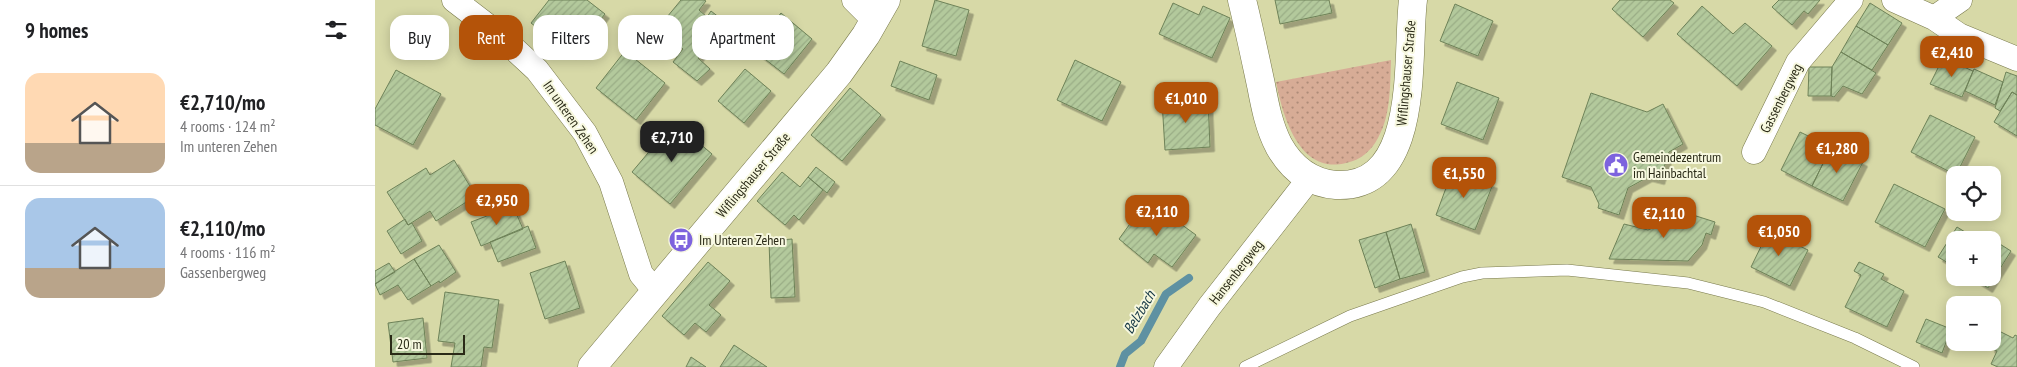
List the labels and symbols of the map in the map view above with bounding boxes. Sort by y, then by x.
street label: Wiflingshauser Straße [1392,19,1420,127]
pin: €2,410 [1911,36,1993,78]
street label: Gassenbergweg [1756,60,1806,136]
street label: Im unteren Zehen [539,77,603,157]
pin: €1,010 [1145,82,1227,124]
pin: €2,710 [631,120,713,163]
street label: Wiflingshauser Straße [712,128,794,221]
pin: €1,280 [1796,132,1878,174]
place label: Gemeindezentrum im Hainbachtal [1633,148,1721,182]
public building icon: Gemeindezentrum im Hainbachtal [1603,152,1629,178]
pin: €1,550 [1423,156,1505,199]
pin: €2,950 [456,184,538,226]
pin: €2,110 [1116,194,1198,237]
pin: €2,110 [1623,196,1705,239]
pin: €1,050 [1738,214,1820,257]
bus stop icon: Im Unteren Zehen [668,227,694,253]
place label: Im Unteren Zehen [699,231,785,249]
street label: Hansenbergweg [1205,236,1267,308]
water label: Belzbach [1119,286,1160,337]
scale bar [390,332,465,355]

